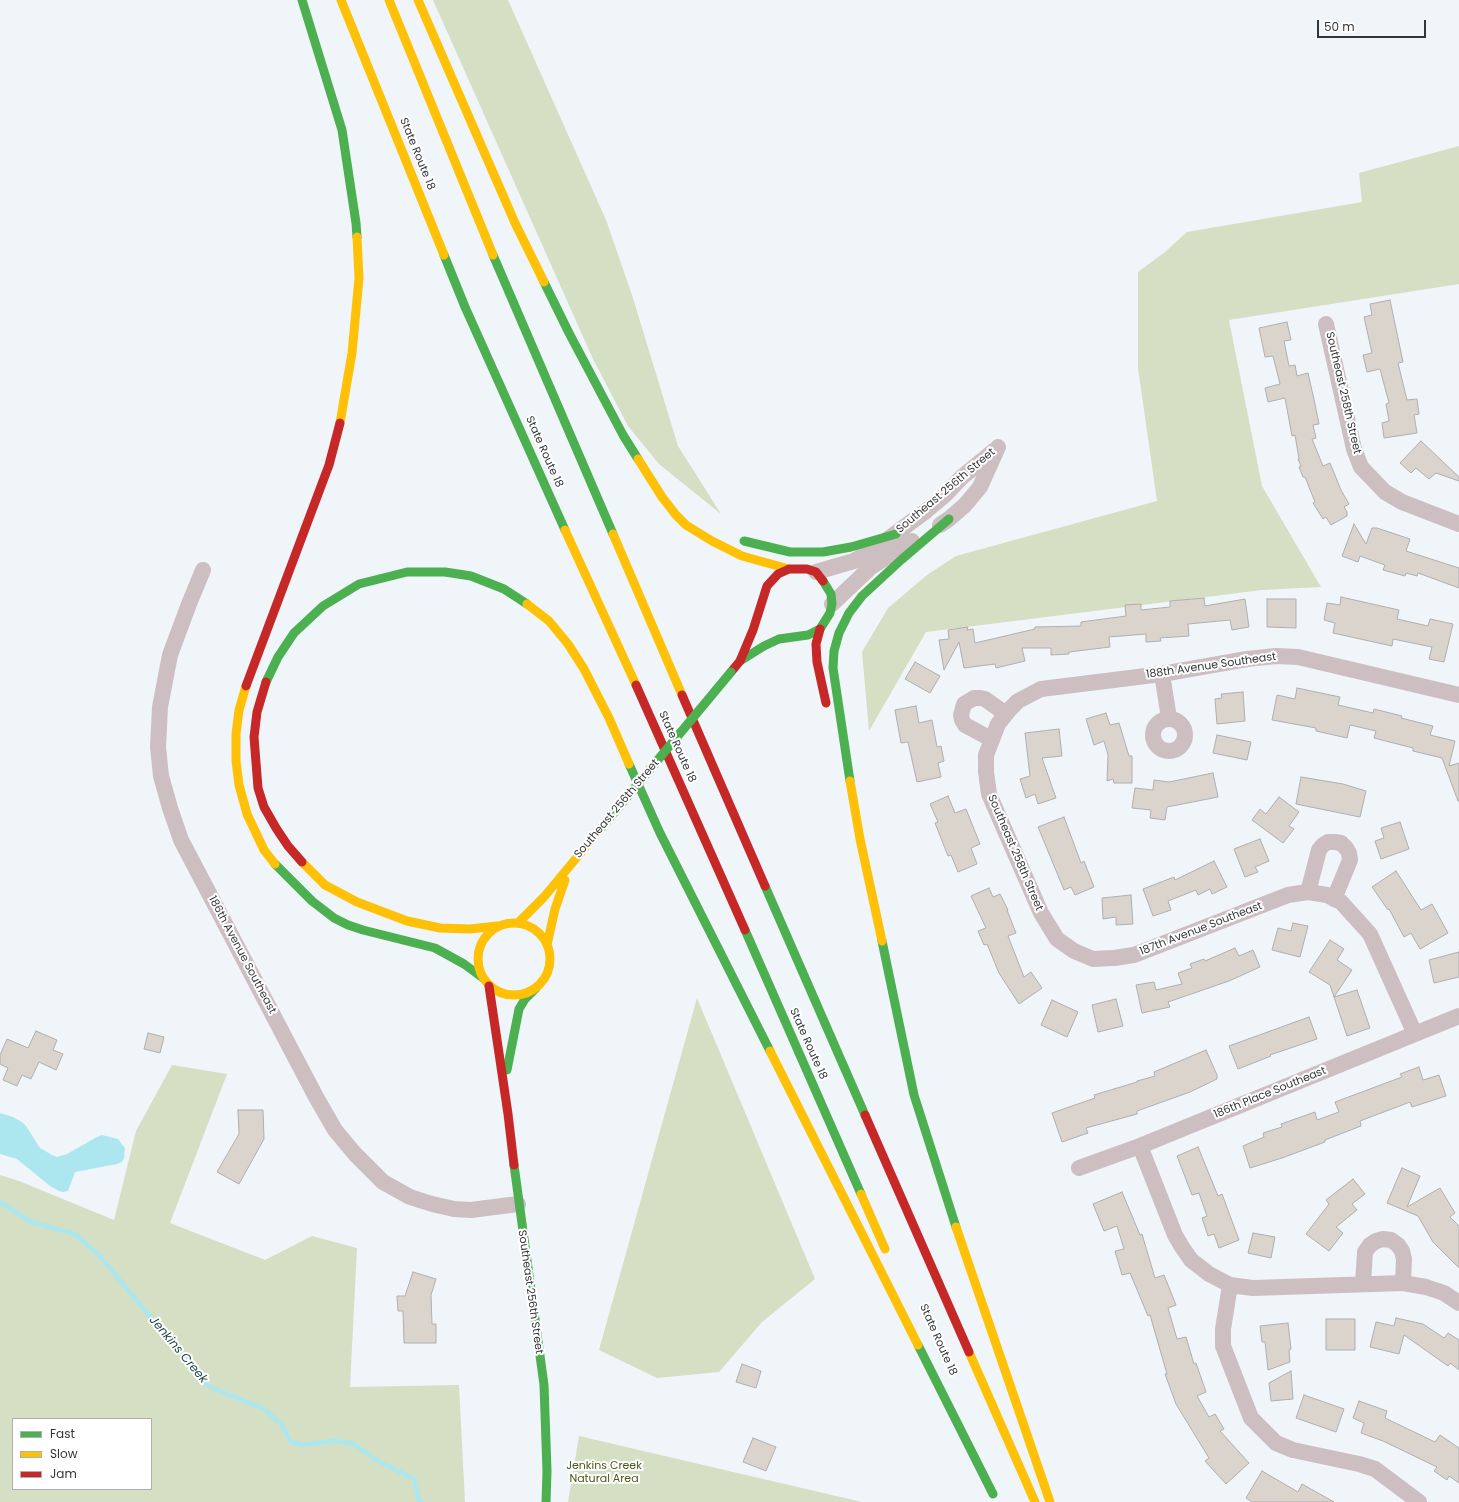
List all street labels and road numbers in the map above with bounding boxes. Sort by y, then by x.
street label: State Route 18 [397,116,437,192]
street label: Southeast 258th Street [1323,331,1363,455]
street label: State Route 18 [522,414,566,490]
street label: Southeast 256th Street [894,446,998,536]
street label: 188th Avenue Southeast [1145,650,1277,682]
street label: State Route 18 [655,709,699,785]
street label: Southeast 256th Street [572,757,662,861]
street label: Southeast 258th Street [985,793,1045,913]
street label: 186th Avenue Southeast [205,894,279,1016]
street label: 187th Avenue Southeast [1138,899,1264,959]
street label: State Route 18 [786,1006,830,1082]
street label: 186th Place Southeast [1212,1064,1328,1122]
street label: Southeast 256th Street [515,1229,545,1355]
street label: State Route 18 [916,1302,960,1378]

